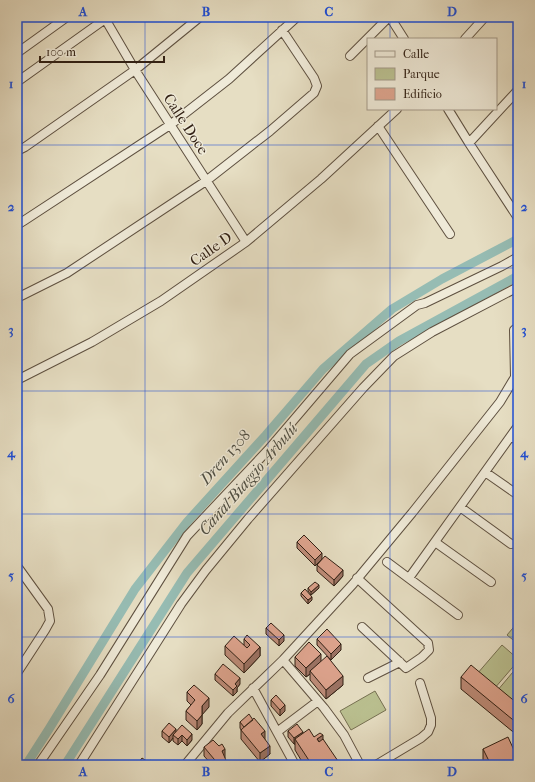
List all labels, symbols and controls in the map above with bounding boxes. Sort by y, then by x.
text: A [78,4,88,19]
text: B [202,4,211,19]
text: C [325,4,334,19]
text: D [447,4,457,19]
scale bar [40,38,164,64]
legend [367,38,497,110]
text: 100 m [46,45,76,59]
text: Calle [403,47,429,61]
text: Parque [403,67,440,81]
text: 1 [9,76,14,91]
text: 1 [522,76,527,91]
text: Edificio [403,87,442,101]
street label: Calle Doce [160,90,213,158]
text: 2 [8,199,15,214]
text: 2 [521,199,528,214]
street label: Calle D [186,228,236,270]
text: 3 [8,322,14,338]
text: 3 [521,322,527,338]
water label: Canal Biaggio Arbulú [194,418,302,539]
water label: Dren 1308 [195,426,255,489]
text: 4 [6,445,16,461]
text: 4 [519,445,529,461]
text: 5 [8,568,14,583]
text: 5 [521,568,527,583]
text: 6 [7,691,15,706]
text: 6 [520,691,528,706]
text: A [78,764,88,779]
text: B [202,764,211,779]
text: C [325,764,334,779]
text: D [447,764,457,779]

